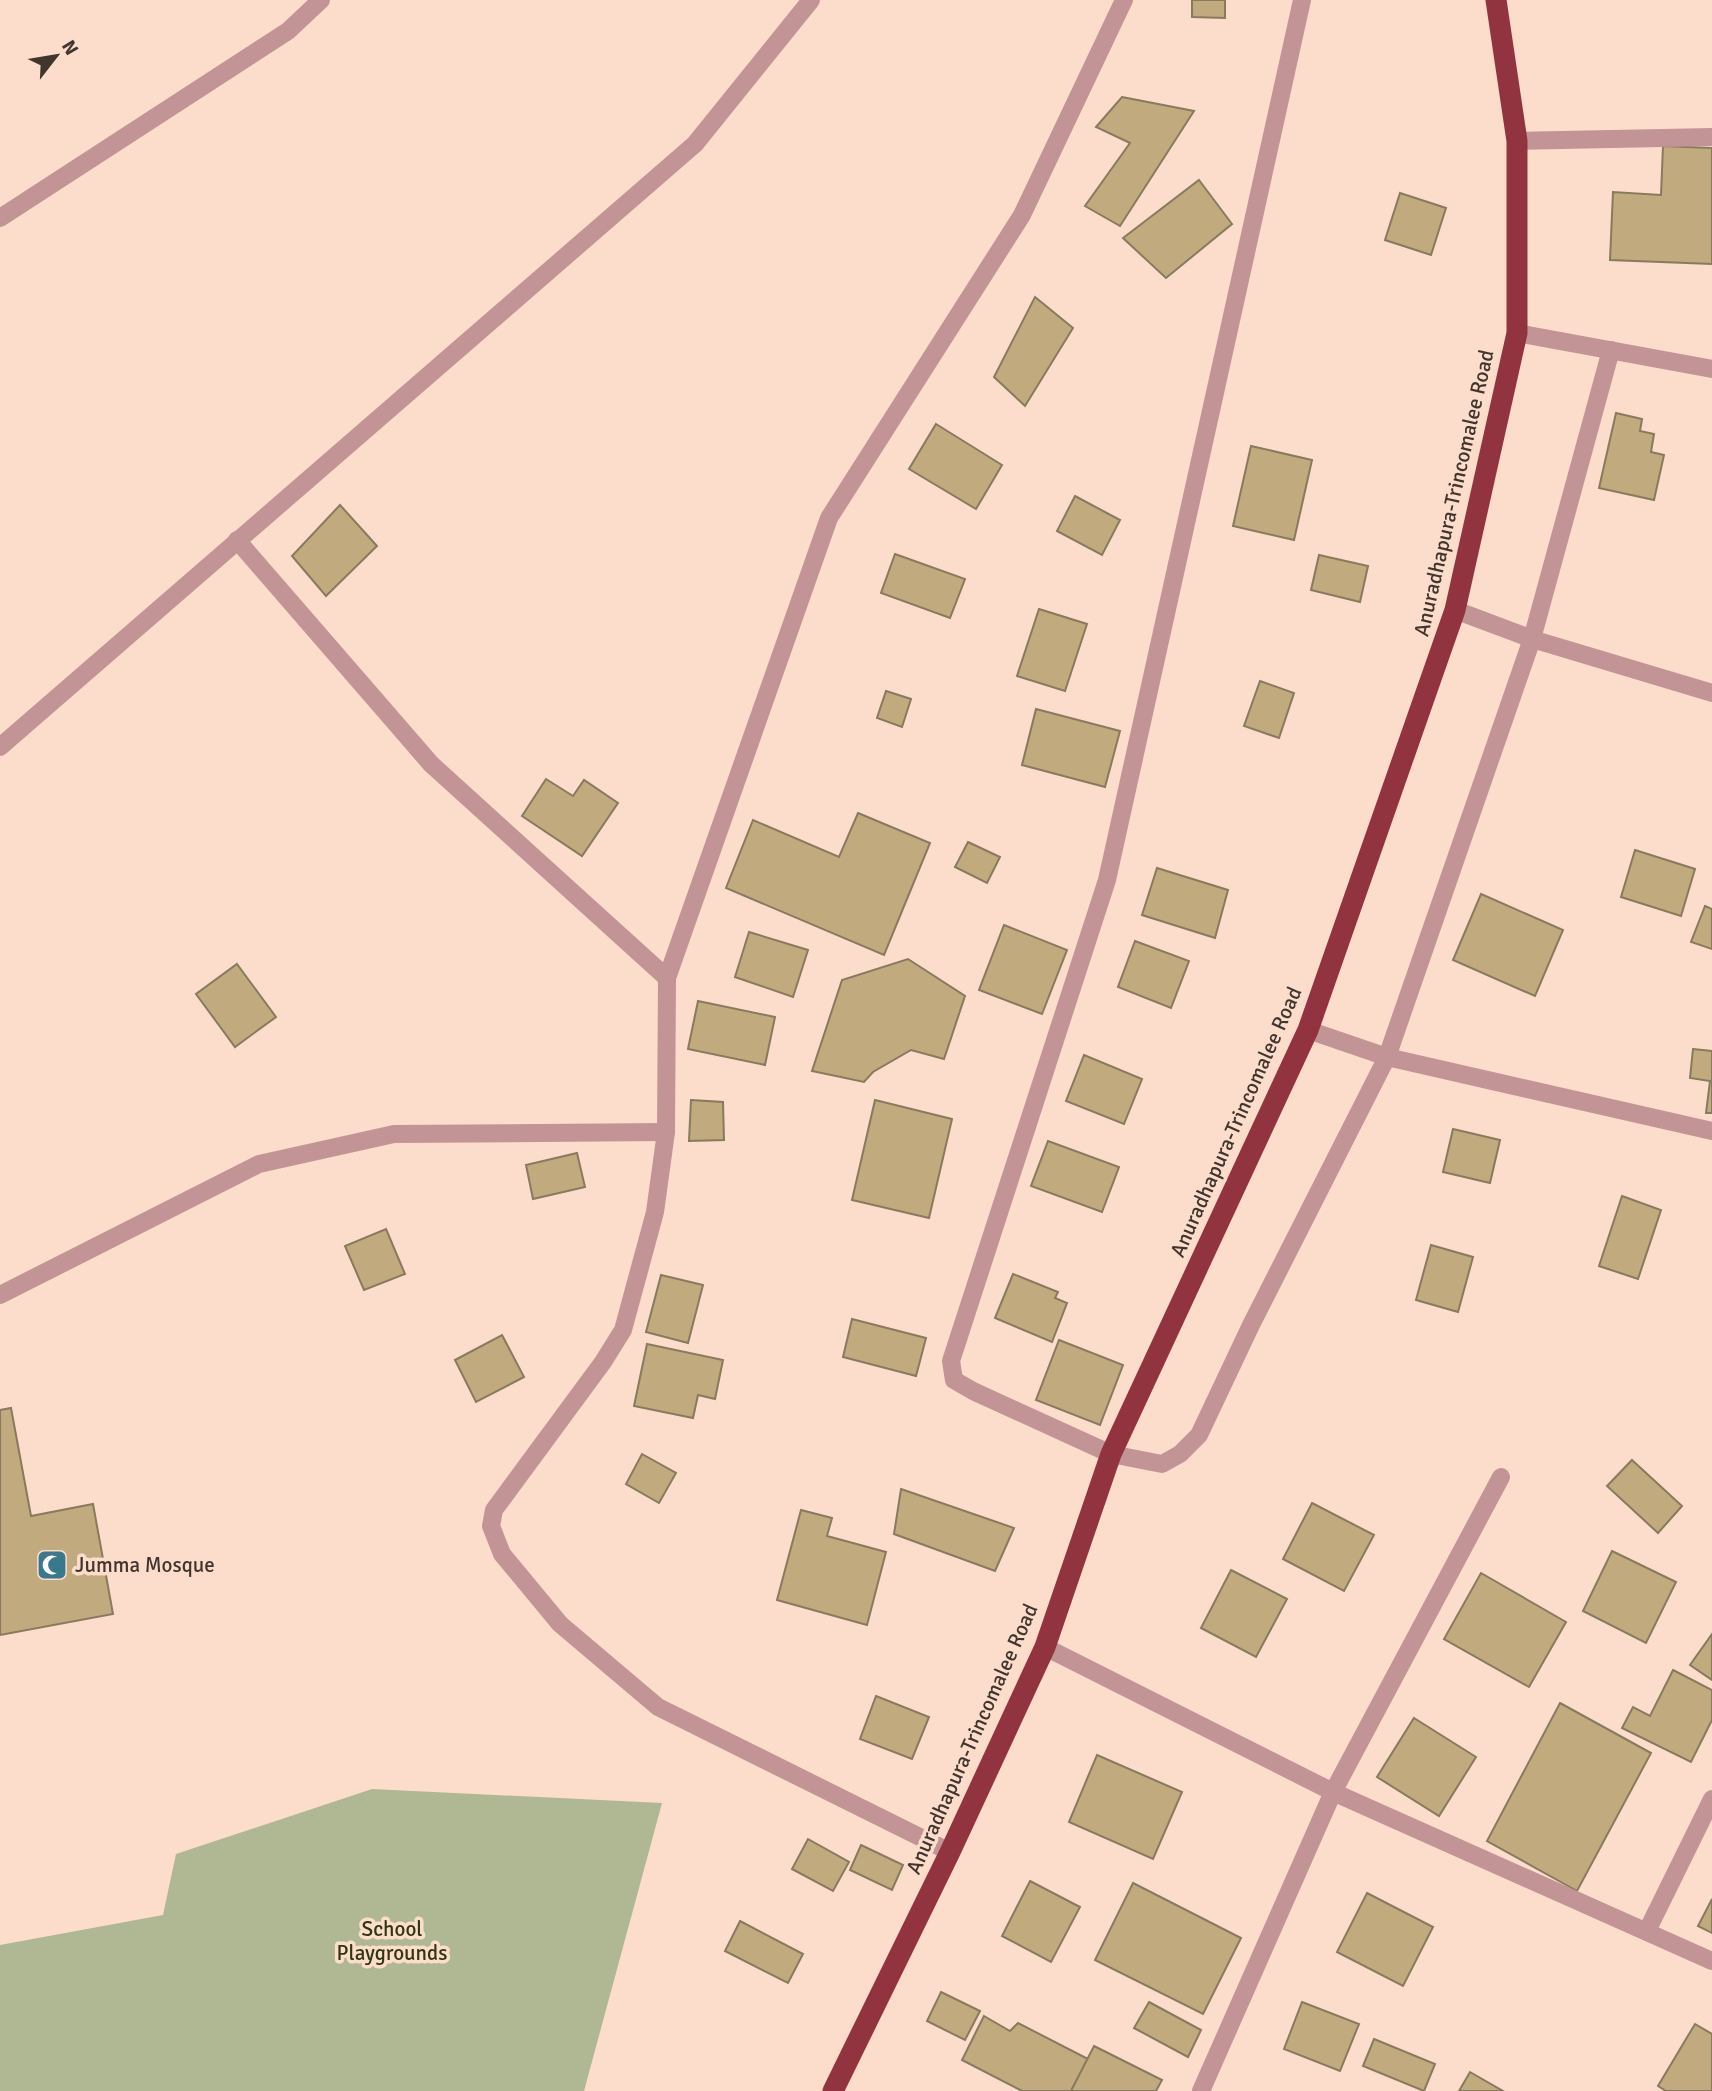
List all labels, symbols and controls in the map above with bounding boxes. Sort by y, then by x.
north arrow [21,21,91,91]
text: N [56,36,83,60]
street label: Anuradhapura-Trincomalee Road [1408,347,1500,639]
street label: Anuradhapura-Trincomalee Road [1164,983,1308,1261]
mosque icon: Jumma Mosque [35,1548,69,1582]
place label: Jumma Mosque [75,1552,215,1578]
street label: Anuradhapura-Trincomalee Road [900,1600,1044,1878]
park label: School Playgrounds [337,1916,447,1966]

